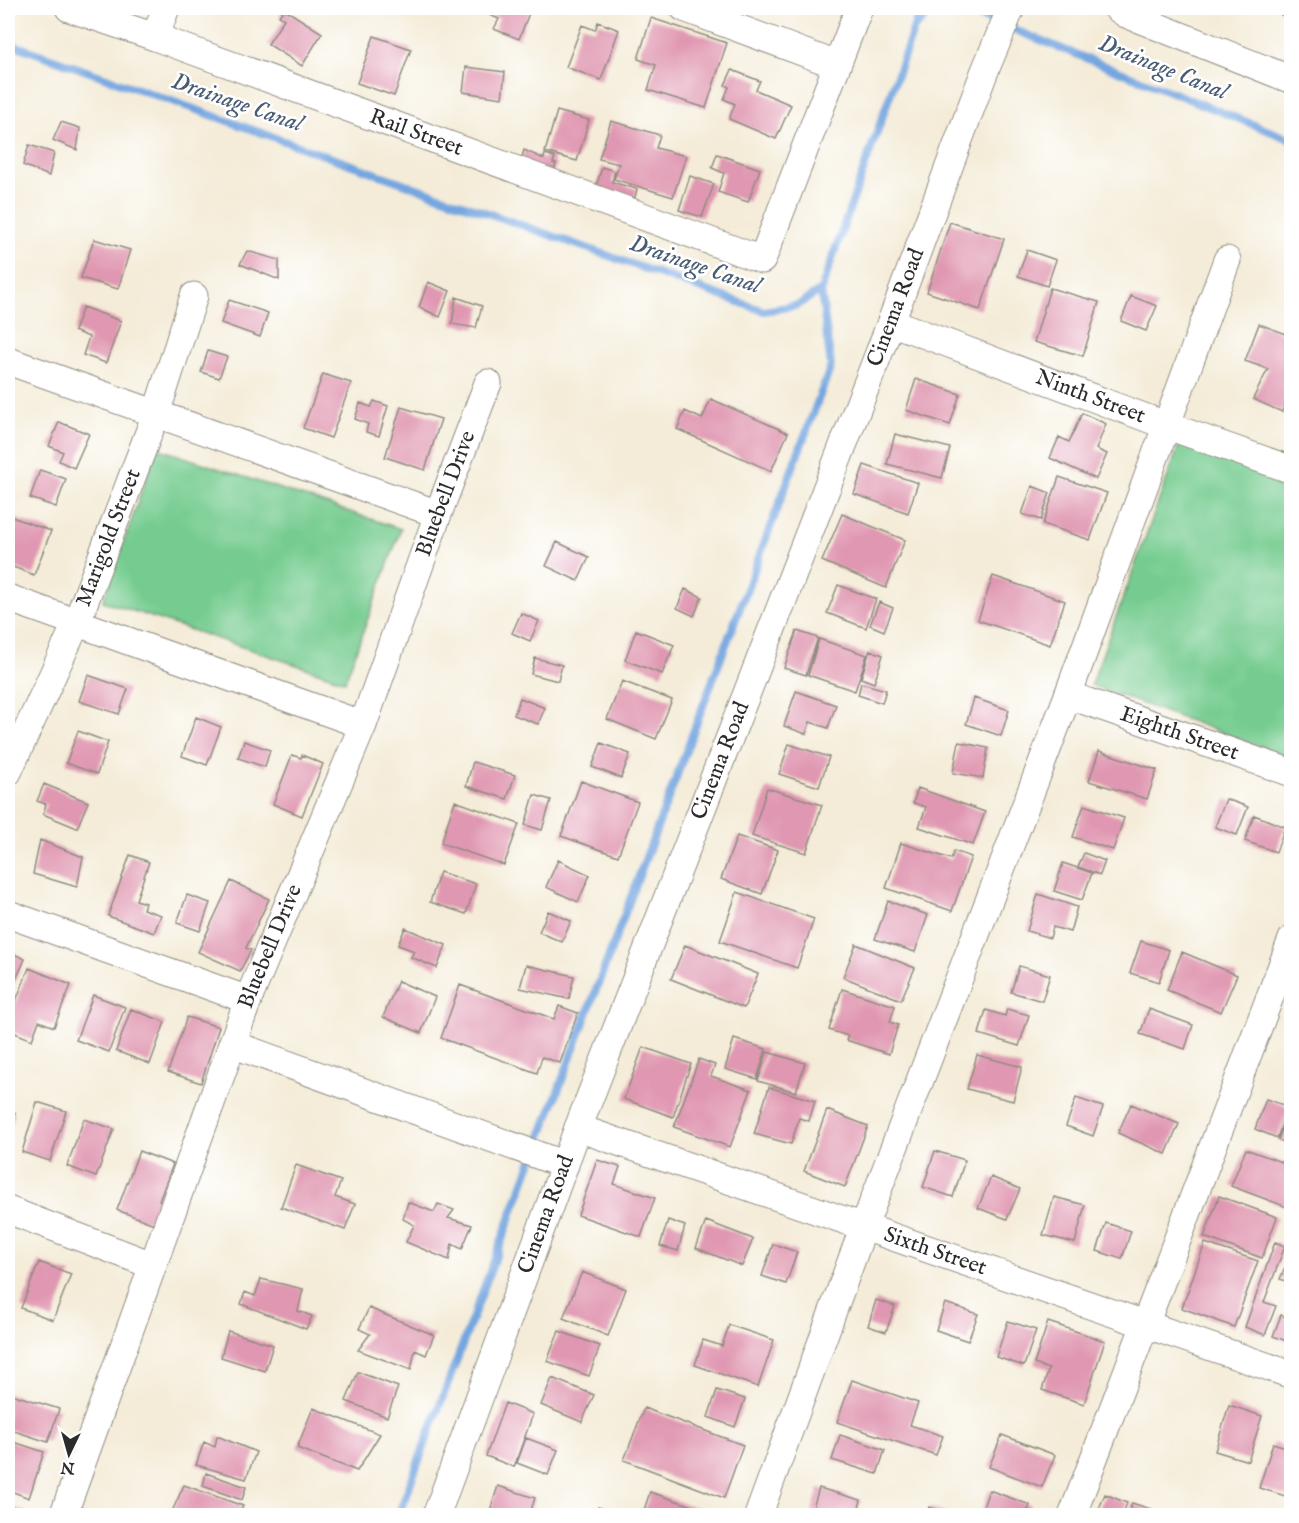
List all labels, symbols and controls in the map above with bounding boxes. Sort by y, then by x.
water label: Drainage Canal [1094,28,1234,109]
water label: Drainage Canal [167,66,309,141]
street label: Rail Street [366,103,467,163]
water label: Drainage Canal [625,228,767,303]
street label: Cinema Road [861,244,931,371]
street label: Ninth Street [1032,364,1150,430]
street label: Bluebell Drive [410,427,482,560]
street label: Marigold Street [70,465,148,611]
street label: Cinema Road [685,698,756,824]
street label: Eighth Street [1117,700,1243,767]
street label: Bluebell Drive [232,880,309,1012]
street label: Cinema Road [512,1151,581,1278]
street label: Sixth Street [880,1221,991,1282]
north arrow [39,1424,99,1484]
text: N [60,1456,77,1478]

